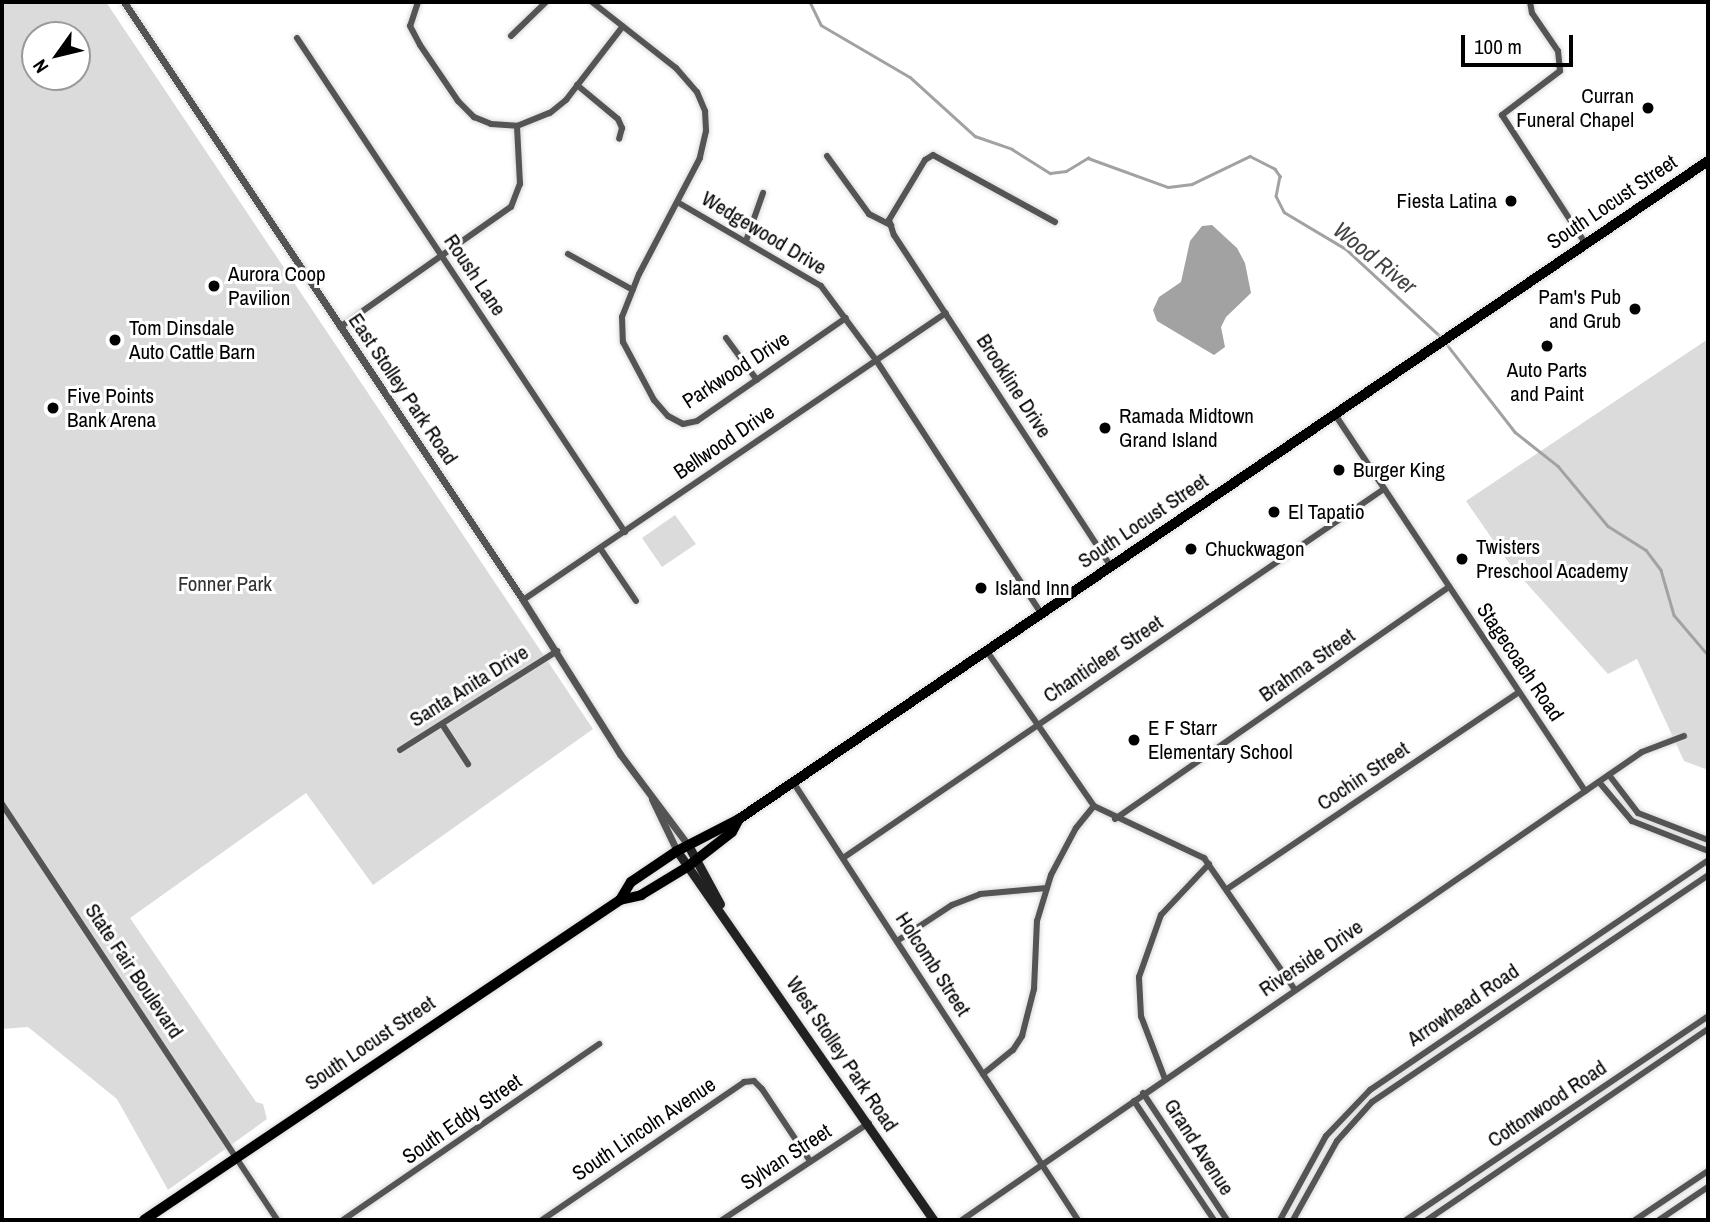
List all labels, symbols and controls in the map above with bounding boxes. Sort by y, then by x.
north arrow [21,21,91,91]
scale bar [1465,21,1577,65]
text: 100 m [1474,32,1522,61]
text: N [26,55,54,79]
place label: Curran Funeral Chapel [1516,83,1634,133]
marker: Curran Funeral Chapel [1640,100,1656,116]
street label: South Locust Street [1542,149,1682,255]
street label: Wedgewood Drive [697,186,831,280]
place label: Fiesta Latina [1396,188,1497,214]
marker: Fiesta Latina [1503,193,1519,209]
water label: Wood River [1328,216,1422,300]
street label: Roush Lane [439,229,511,321]
place label: Aurora Coop Pavilion [228,261,326,311]
marker: Aurora Coop Pavilion [206,278,222,294]
place label: Pam's Pub and Grub [1538,284,1621,334]
marker: Pam's Pub and Grub [1627,301,1643,317]
street label: East Stolley Park Road [343,309,463,469]
place label: Tom Dinsdale Auto Cattle Barn [129,315,255,365]
street label: Parkwood Drive [678,326,794,414]
street label: Brookline Drive [971,329,1057,443]
marker: Tom Dinsdale Auto Cattle Barn [107,332,123,348]
marker: Auto Parts and Paint [1539,338,1555,354]
place label: Auto Parts and Paint [1507,357,1587,407]
place label: Five Points Bank Arena [67,383,157,433]
street label: Bellwood Drive [669,399,779,485]
marker: Five Points Bank Arena [45,400,61,416]
place label: Ramada Midtown Grand Island [1119,403,1254,453]
marker: Ramada Midtown Grand Island [1097,420,1113,436]
place label: Burger King [1353,457,1445,483]
marker: Burger King [1331,462,1347,478]
street label: South Locust Street [1073,468,1213,574]
place label: El Tapatio [1288,499,1365,525]
marker: El Tapatio [1266,504,1282,520]
place label: Twisters Preschool Academy [1476,534,1629,584]
place label: Chuckwagon [1205,536,1305,562]
marker: Chuckwagon [1183,541,1199,557]
marker: Twisters Preschool Academy [1454,551,1470,567]
park label: Fonner Park [178,571,272,597]
place label: Island Inn [995,575,1070,601]
marker: Island Inn [973,580,989,596]
street label: Stagecoach Road [1471,598,1569,726]
street label: Chanticleer Street [1038,610,1168,708]
street label: Brahma Street [1254,623,1360,707]
street label: Santa Anita Drive [405,639,533,733]
place label: E F Starr Elementary School [1148,715,1293,765]
marker: E F Starr Elementary School [1126,732,1142,748]
street label: Cochin Street [1312,736,1414,816]
street label: State Fair Boulevard [80,899,188,1043]
street label: Holcomb Street [890,907,976,1021]
street label: Riverside Drive [1254,914,1368,1002]
street label: Arrowhead Road [1402,958,1524,1052]
street label: West Stolley Park Road [781,972,903,1136]
street label: South Locust Street [300,990,440,1096]
street label: Cottonwood Road [1483,1055,1611,1153]
street label: South Eddy Street [398,1069,526,1169]
street label: South Lincoln Avenue [567,1072,721,1186]
street label: Grand Avenue [1158,1094,1240,1200]
street label: Sylvan Street [736,1119,836,1195]

